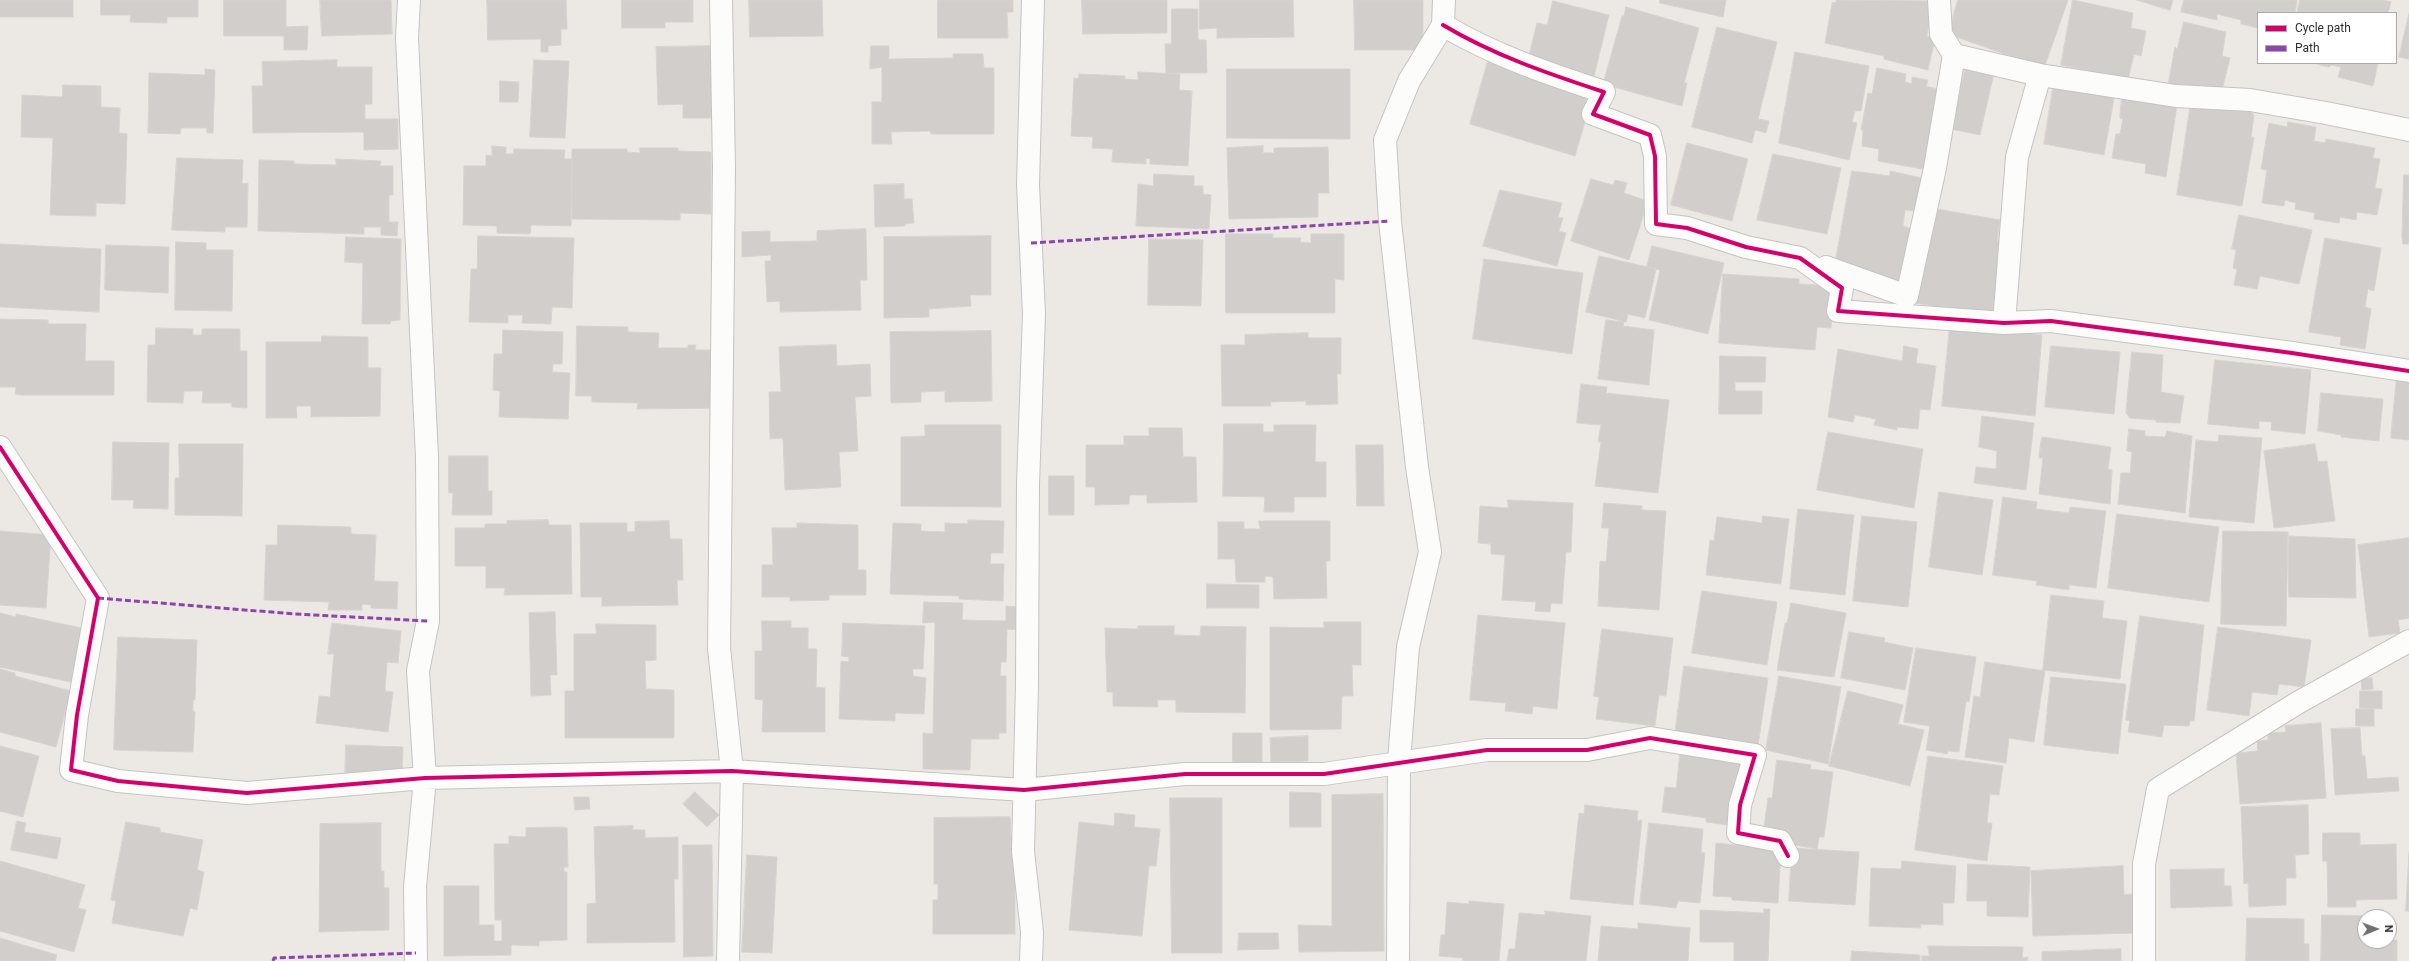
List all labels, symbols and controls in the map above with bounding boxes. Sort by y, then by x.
legend [2257,12,2397,64]
text: Cycle path [2295,21,2351,35]
text: Path [2295,41,2320,55]
north arrow [2357,909,2397,949]
text: N [2382,925,2395,933]

